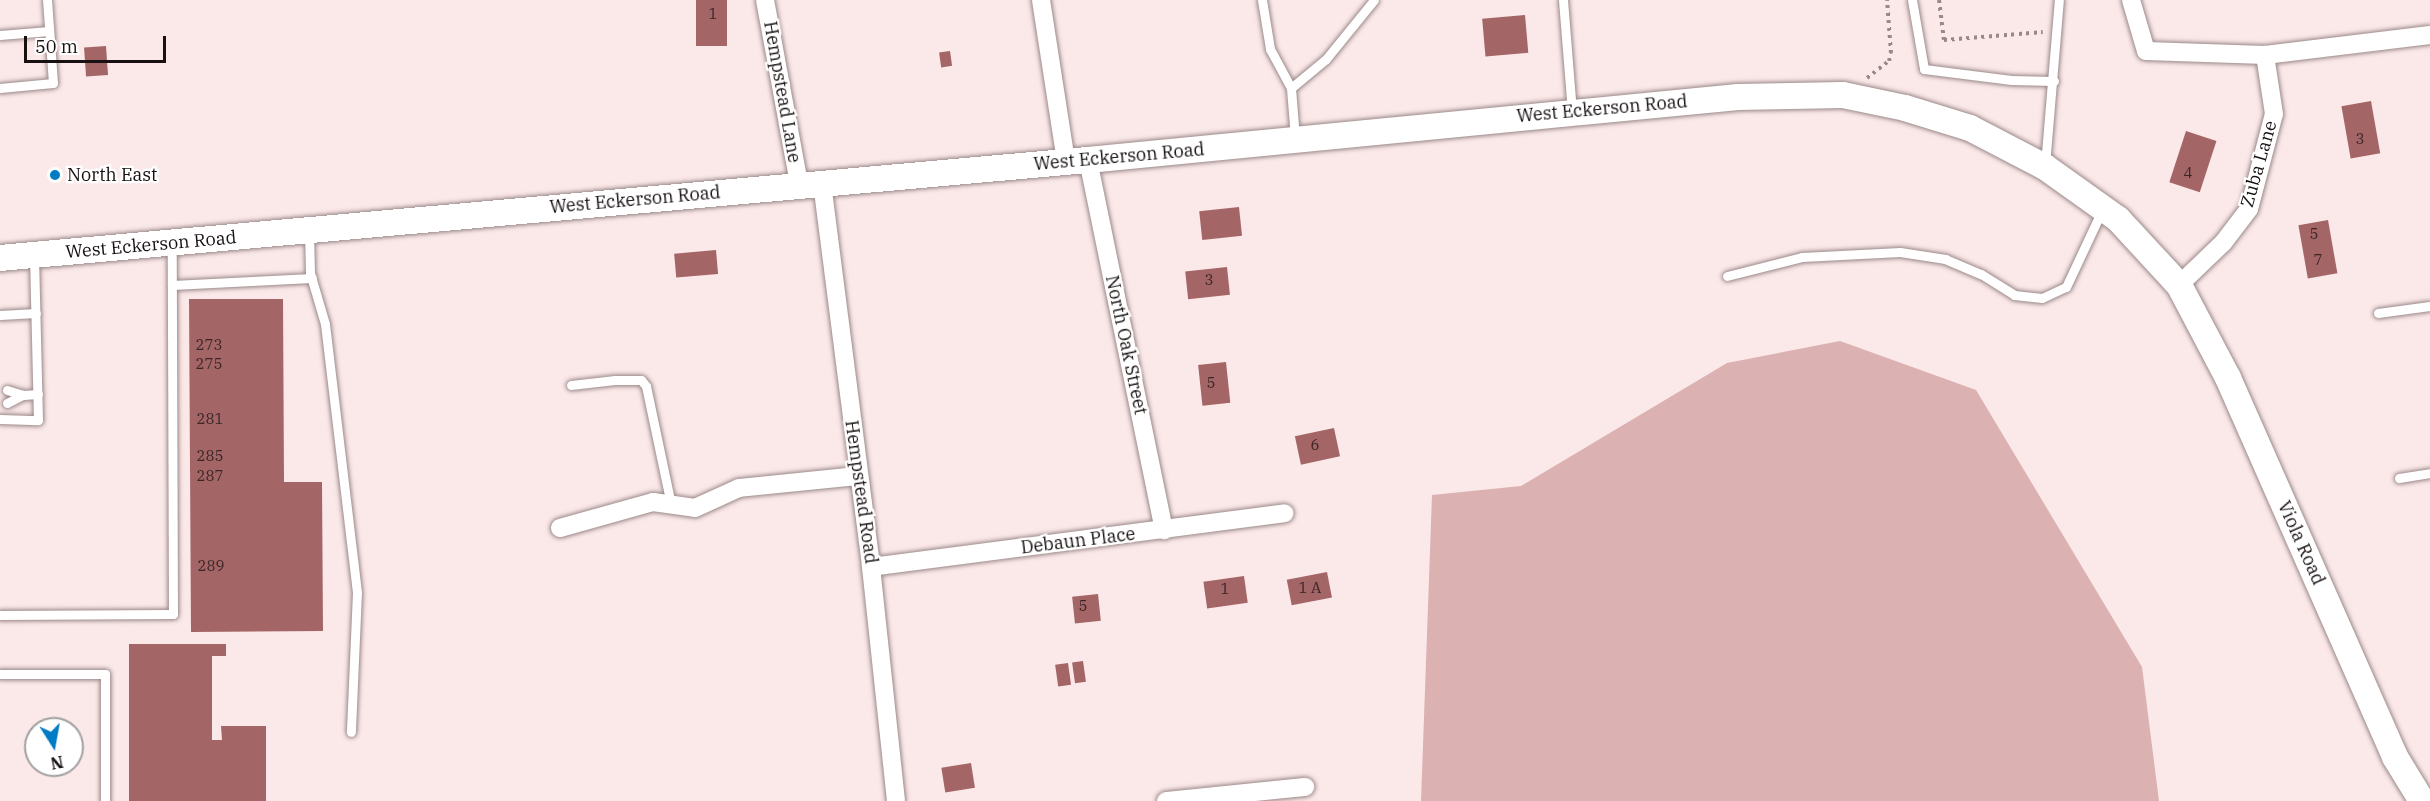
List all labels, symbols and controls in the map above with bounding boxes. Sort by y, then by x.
house number: 1 [709,5,717,23]
street label: Hempstead Lane [759,19,805,165]
scale bar [27,24,170,62]
text: 50 m [35,35,78,58]
street label: West Eckerson Road [1516,91,1688,127]
street label: Zuba Lane [2236,118,2282,210]
house number: 3 [2356,130,2364,148]
street label: West Eckerson Road [1033,139,1205,175]
place label: North East [67,164,157,186]
house number: 4 [2184,164,2192,182]
marker: North East [48,168,62,182]
street label: West Eckerson Road [549,182,721,218]
house number: 5 [2310,225,2318,243]
street label: West Eckerson Road [65,227,237,263]
house number: 7 [2314,251,2322,269]
house number: 3 [1205,271,1213,289]
street label: North Oak Street [1101,273,1151,417]
house number: 273 [196,336,222,354]
house number: 275 [196,355,222,373]
house number: 5 [1207,374,1215,392]
house number: 281 [197,410,223,428]
street label: Hempstead Road [840,419,882,565]
house number: 6 [1311,436,1319,454]
house number: 285 [197,447,223,465]
house number: 287 [197,467,223,485]
street label: Viola Road [2273,498,2329,588]
street label: Debaun Place [1020,523,1136,559]
house number: 289 [198,557,224,575]
house number: 1 A [1299,579,1321,597]
house number: 1 [1221,580,1229,598]
house number: 5 [1079,597,1087,615]
north arrow [24,717,84,777]
text: N [49,752,65,774]

